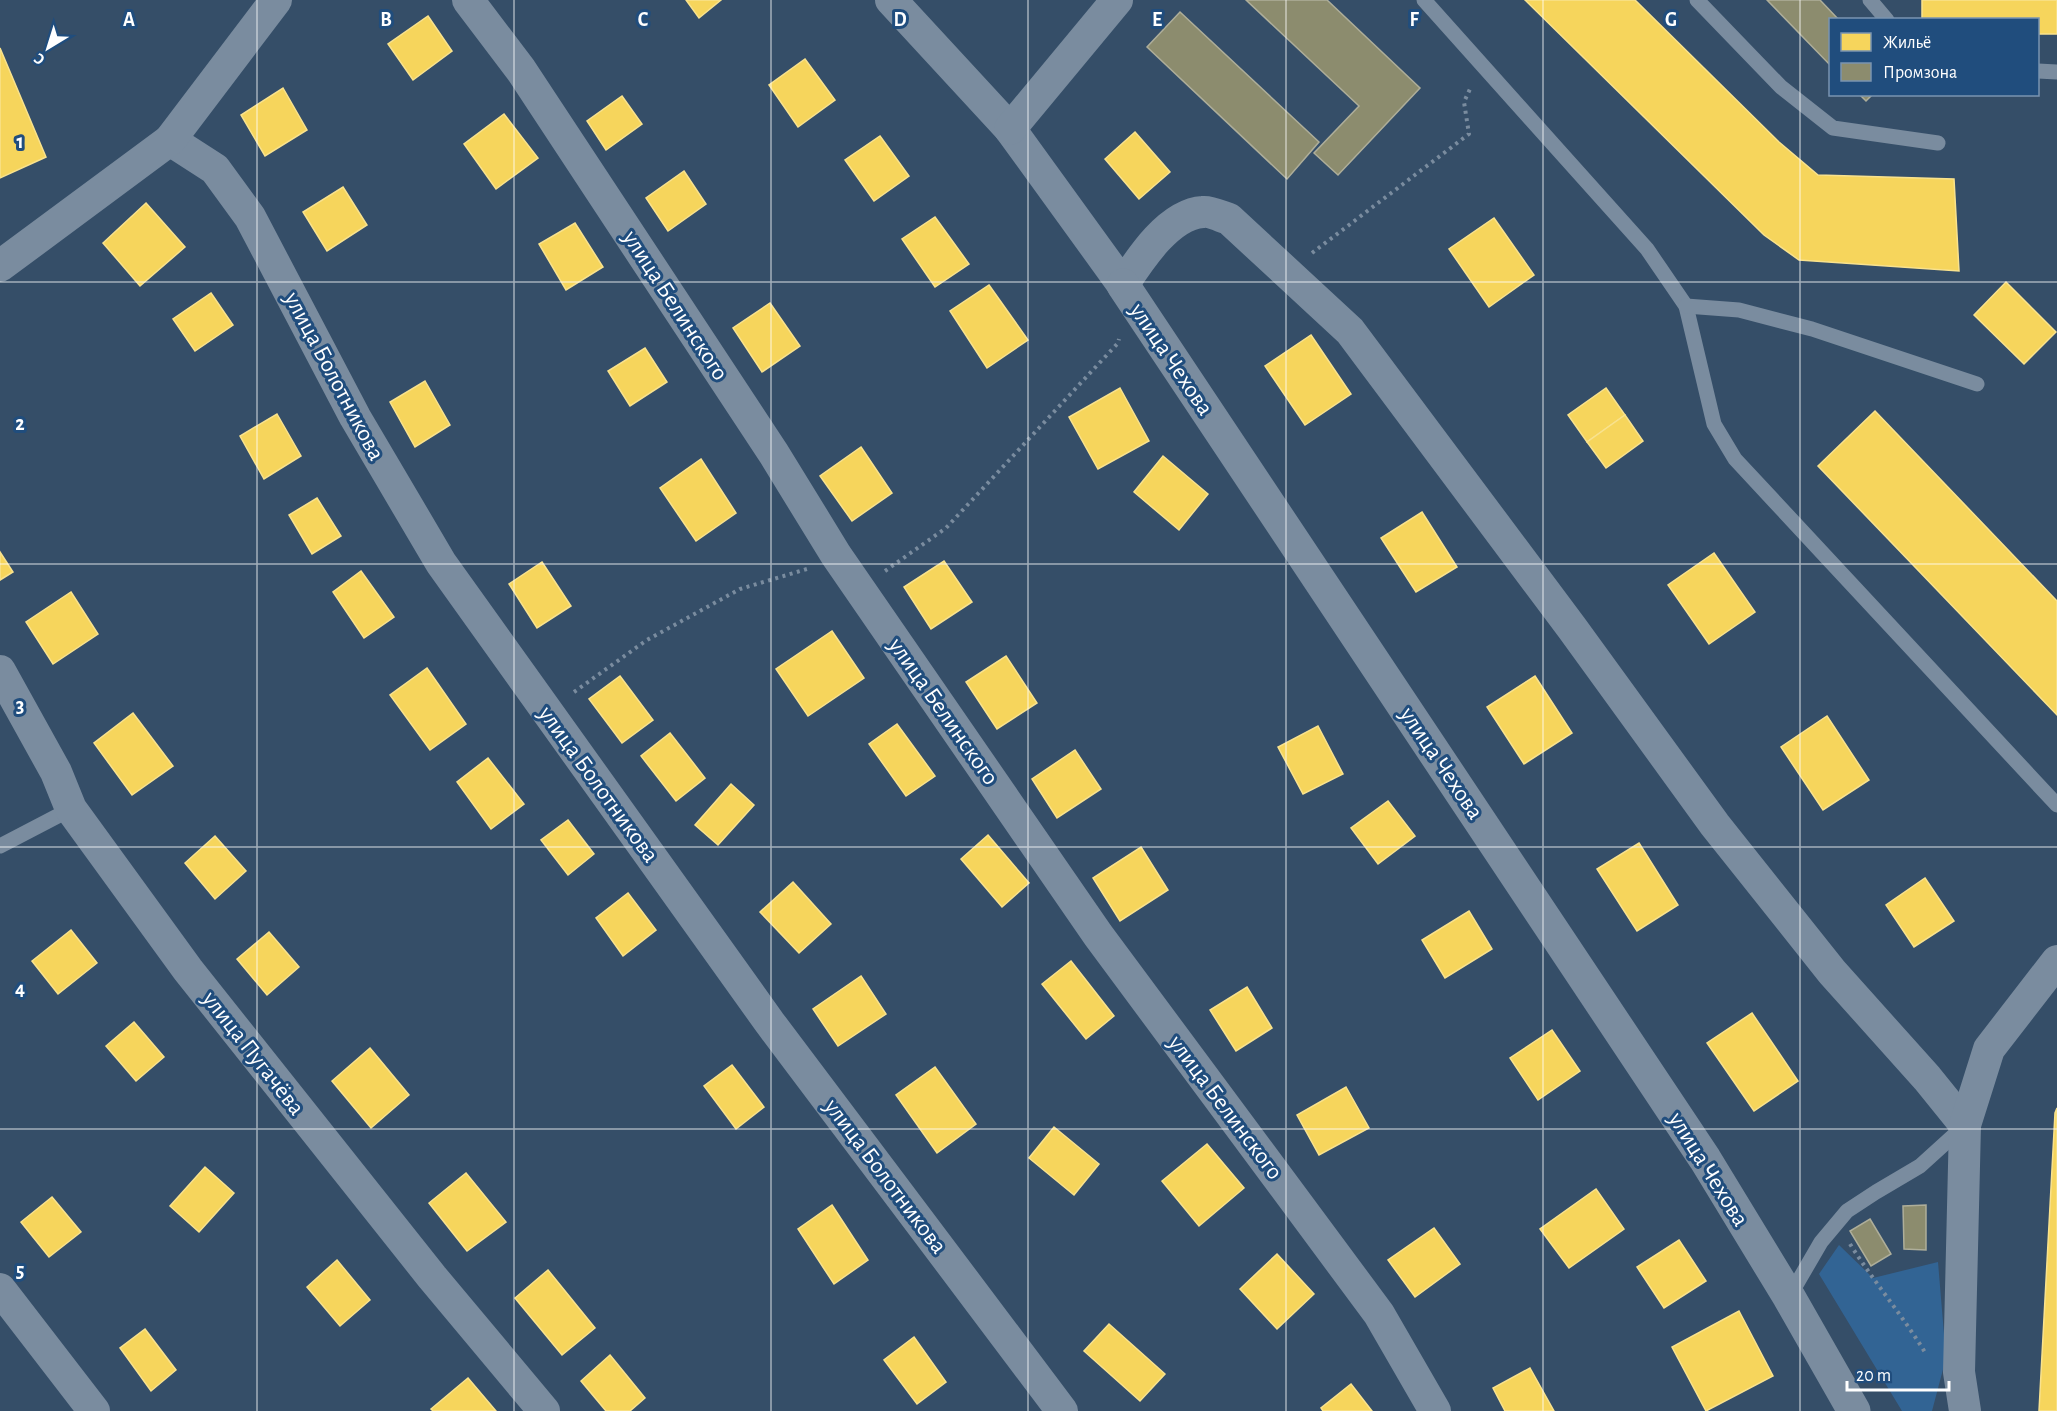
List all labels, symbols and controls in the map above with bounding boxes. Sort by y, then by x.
text: A [123,10,135,30]
text: B [380,10,392,30]
text: C [638,10,649,30]
text: D [893,10,907,30]
text: E [1152,10,1162,30]
text: F [1409,10,1419,30]
text: G [1665,10,1677,30]
north arrow [18,18,78,78]
legend [1829,18,2039,96]
text: Жильё [1883,34,1931,52]
text: С [31,50,48,68]
text: Промзона [1883,64,1957,82]
text: 1 [16,132,24,152]
street label: улица Белинского [617,226,732,385]
street label: улица Болотникова [279,288,389,465]
street label: улица Чехова [1124,298,1217,420]
text: 2 [15,414,25,434]
street label: улица Белинского [883,633,1003,789]
text: 3 [16,696,24,716]
street label: улица Болотникова [533,701,663,867]
street label: улица Чехова [1394,702,1487,824]
text: 4 [15,979,25,999]
street label: улица Пугачёва [197,986,309,1120]
street label: улица Белинского [1163,1030,1287,1184]
street label: улица Болотникова [819,1094,951,1258]
street label: улица Чехова [1663,1107,1753,1231]
text: 5 [16,1261,24,1281]
scale bar [1847,1354,1949,1392]
text: 20 m [1856,1367,1891,1385]

